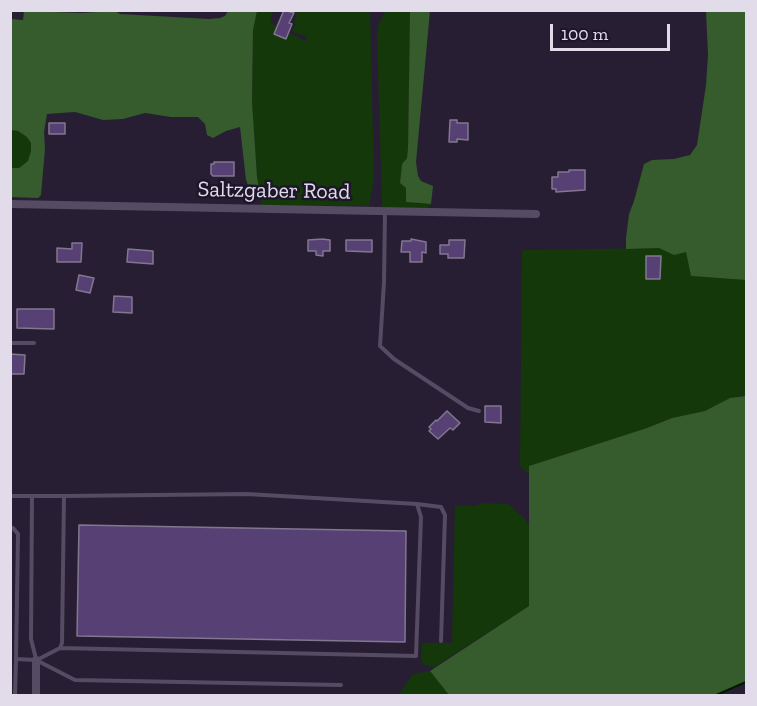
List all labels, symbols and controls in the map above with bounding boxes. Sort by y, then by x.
scale bar [553,12,673,50]
text: 100 m [561,23,608,45]
street label: Saltzgaber Road [197,176,351,206]

